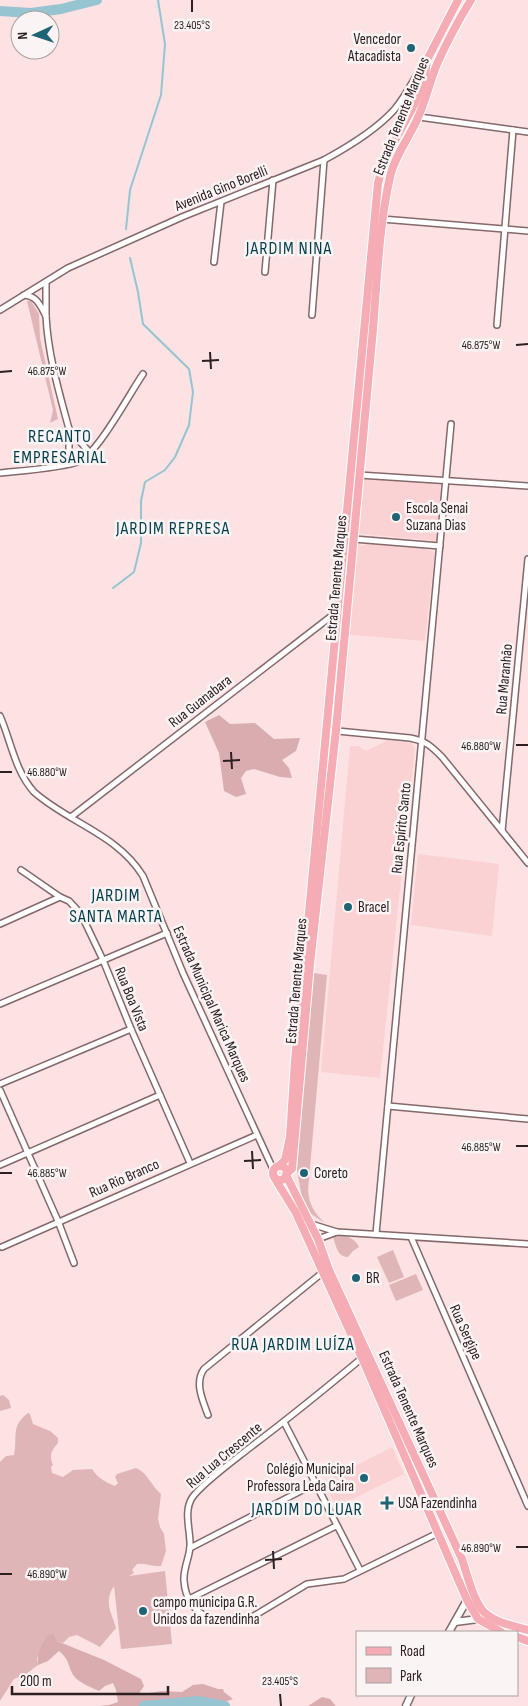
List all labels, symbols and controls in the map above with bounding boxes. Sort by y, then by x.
north arrow [10,10,60,60]
text: 23.405°S [174,18,210,33]
place label: Vencedor Atacadista [347,30,402,66]
text: N [14,31,31,40]
marker: Vencedor Atacadista [405,42,417,54]
street label: Estrada Tenente Marques [369,54,434,178]
street label: Avenida Gino Borelli [171,161,271,216]
district label: JARDIM NINA [245,238,332,259]
text: 46.875°W [462,338,500,353]
text: 46.875°W [28,364,66,379]
district label: RECANTO EMPRESARIAL [13,426,107,468]
place label: Escola Senai Suzana Dias [406,499,468,535]
marker: Escola Senai Suzana Dias [390,511,402,523]
street label: Estrada Tenente Marques [322,514,351,642]
district label: JARDIM REPRESA [115,518,230,539]
street label: Rua Maranhão [492,643,517,715]
street label: Rua Guanabara [165,671,236,732]
text: 46.880°W [461,739,501,754]
text: 46.880°W [27,765,67,780]
street label: Rua Espírito Santo [387,782,416,875]
district label: JARDIM SANTA MARTA [69,885,163,927]
place label: Bracel [358,898,389,917]
marker: Bracel [342,901,354,913]
street label: Estrada Tenente Marques [282,917,311,1045]
street label: Estrada Municipal Marica Marques [168,923,255,1085]
street label: Rua Boa Vista [110,964,153,1034]
text: 46.885°W [462,1140,501,1155]
street label: Rua Rio Branco [86,1155,162,1202]
place label: Coreto [314,1164,348,1183]
text: 46.885°W [28,1166,67,1181]
marker: Coreto [298,1167,310,1179]
place label: BR [366,1269,380,1288]
marker: BR [350,1272,362,1284]
street label: Rua Sergipe [445,1302,486,1363]
district label: RUA JARDIM LUÍZA [231,1334,355,1355]
street label: Estrada Tenente Marques [374,1348,443,1471]
street label: Rua Lua Crescente [183,1418,266,1493]
place label: Colégio Municipal Professora Leda Caira [247,1460,354,1496]
marker: Colégio Municipal Professora Leda Caira [358,1472,370,1484]
place label: USA Fazendinha [398,1494,477,1513]
marker: USA Fazendinha [380,1496,394,1510]
district label: JARDIM DO LUAR [250,1499,363,1520]
text: 46.890°W [461,1541,501,1556]
text: 46.890°W [27,1567,67,1582]
place label: campo municipa G.R. Unidos da fazendinha [153,1593,260,1629]
marker: campo municipa G.R. Unidos da fazendinha [137,1605,149,1617]
legend [356,1631,518,1696]
text: Road [400,1642,425,1661]
scale bar [12,1664,169,1696]
text: Park [400,1667,422,1686]
text: 200 m [20,1672,52,1691]
text: 23.405°S [262,1674,298,1689]

